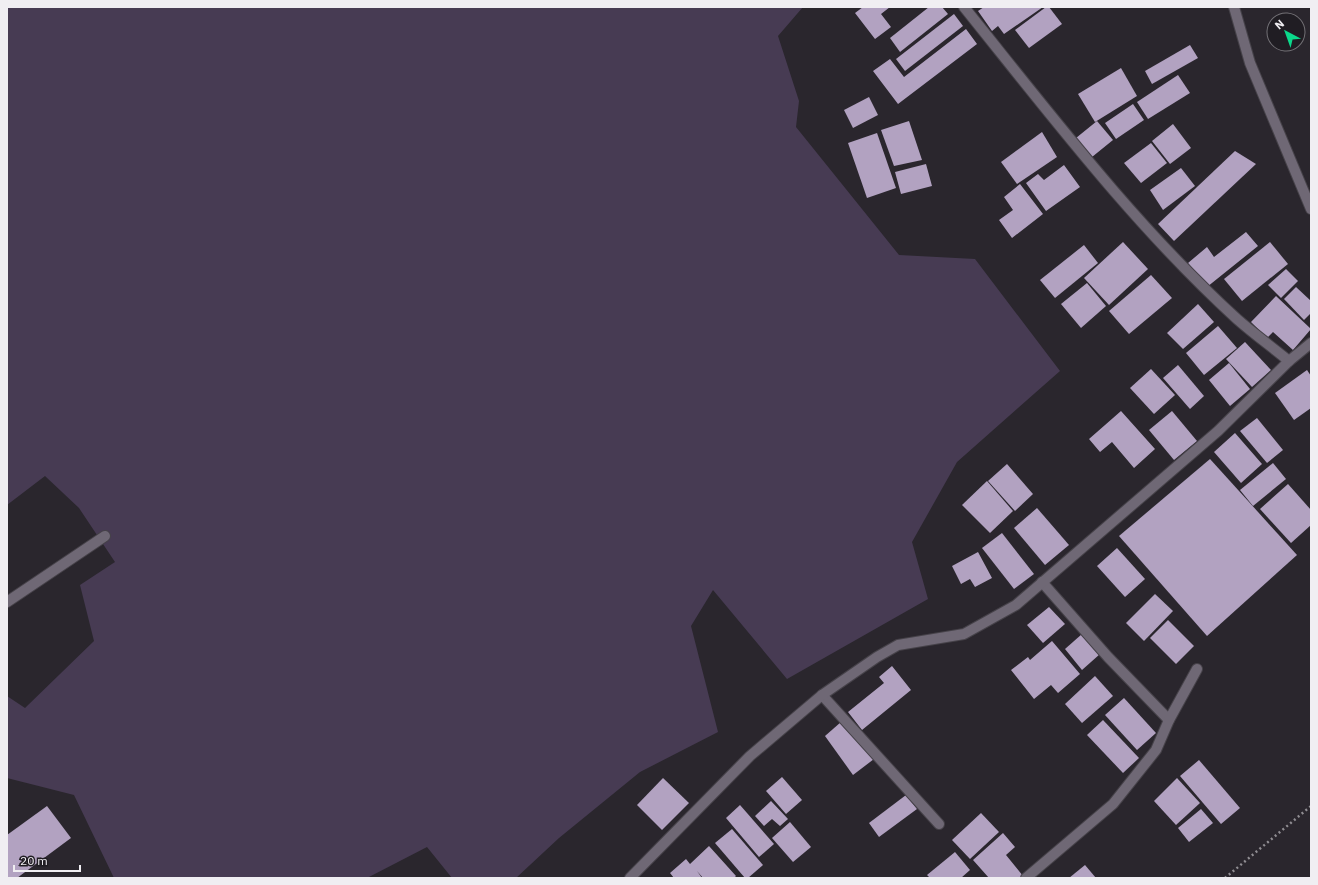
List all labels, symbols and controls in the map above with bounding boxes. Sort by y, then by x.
north arrow [1266,12,1306,52]
text: N [1272,17,1287,32]
scale bar [14,847,80,873]
text: 20 m [20,853,48,868]

